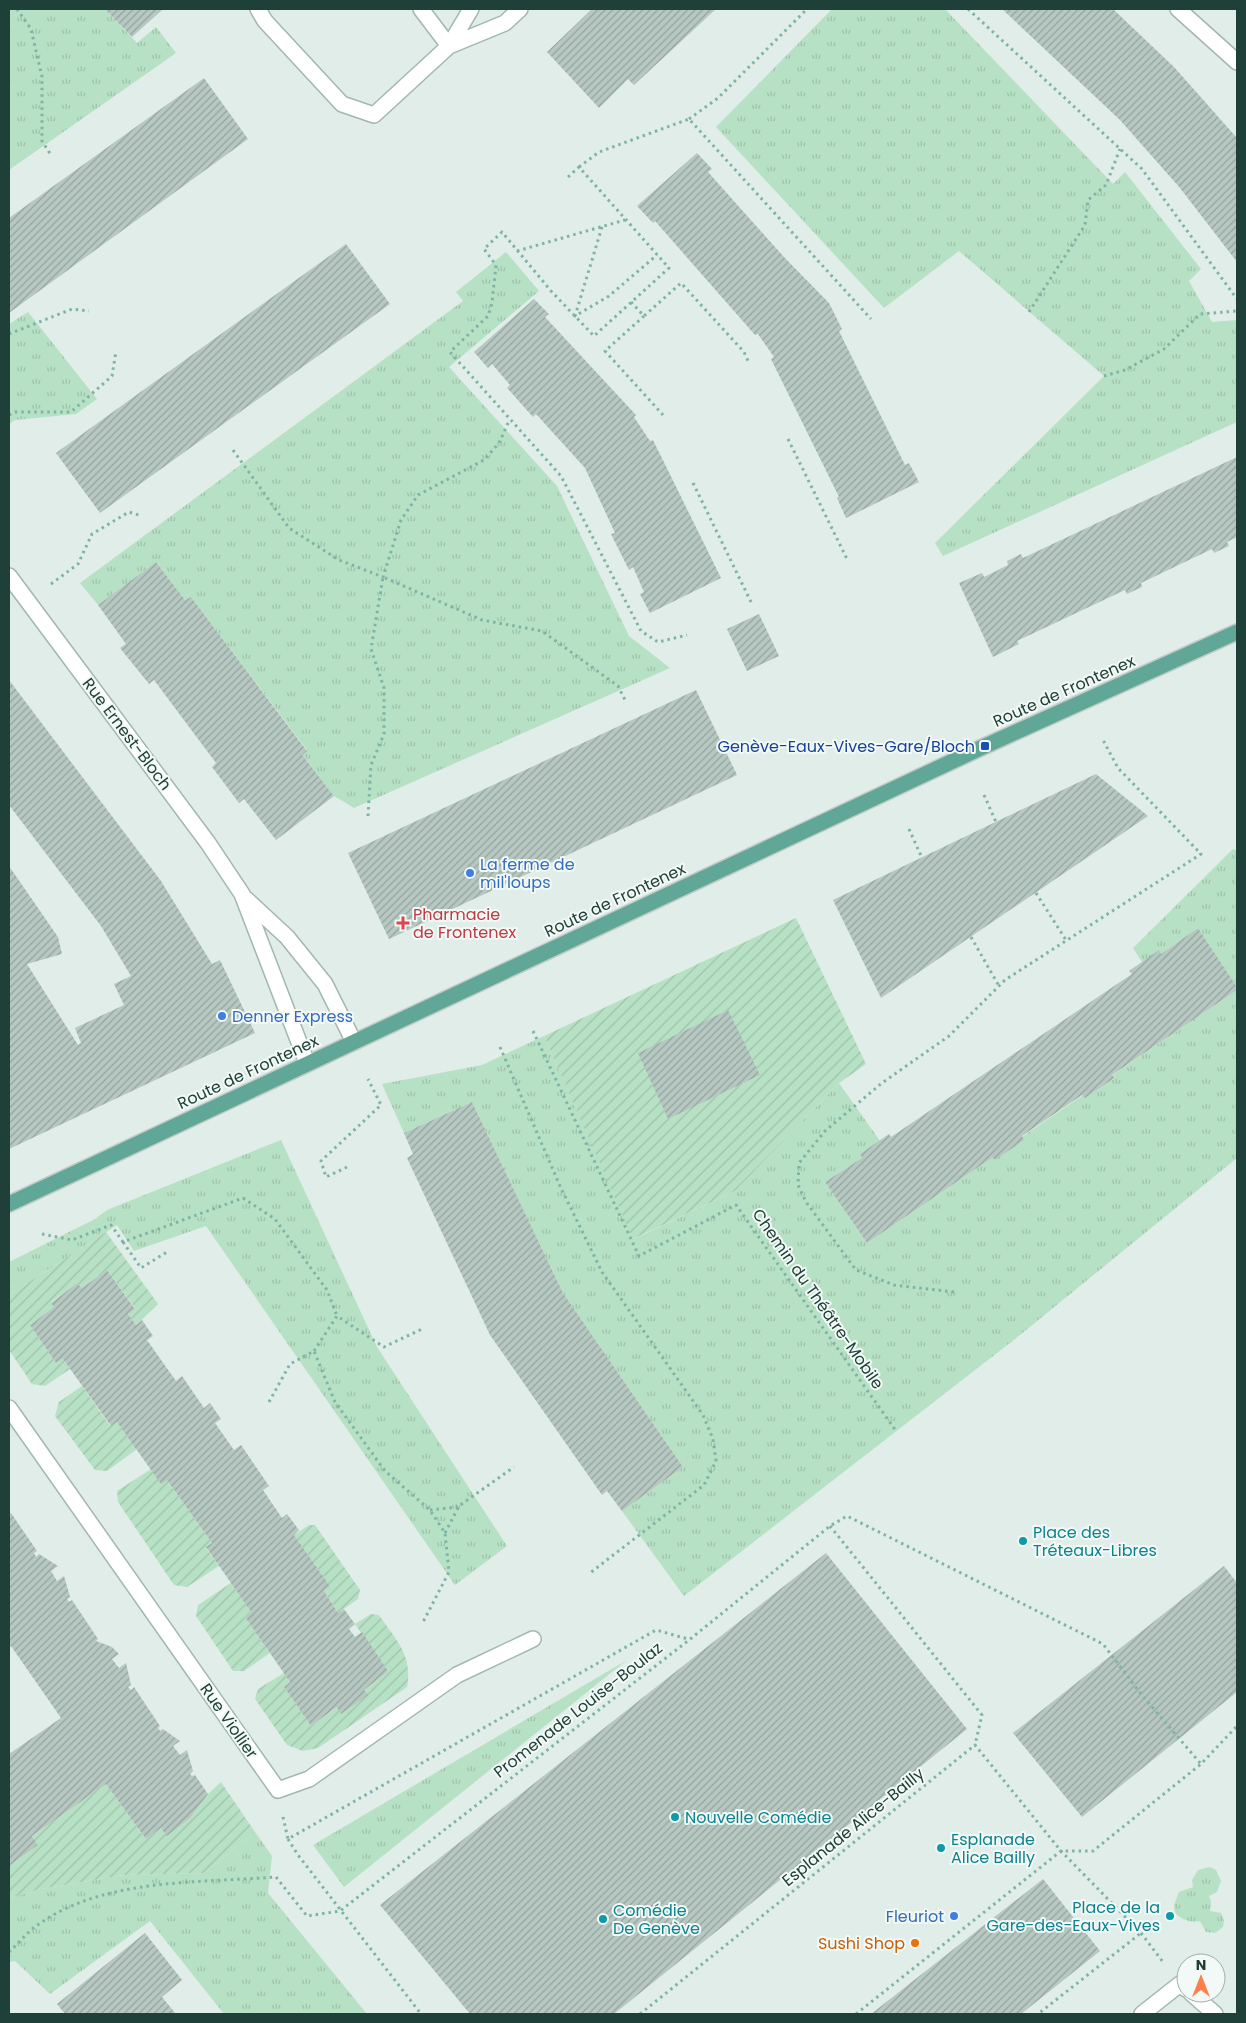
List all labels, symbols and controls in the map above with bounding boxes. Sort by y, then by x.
street label: Route de Frontenex [989,649,1139,733]
street label: Rue Ernest-Bloch [77,673,177,795]
place label: Genève-Eaux-Vives-Gare/Bloch [717,735,975,758]
marker: Genève-Eaux-Vives-Gare/Bloch [979,740,991,752]
place label: La ferme de mil'loups [480,853,575,894]
street label: Route de Frontenex [541,857,690,943]
marker: La ferme de mil'loups [464,867,476,879]
place label: Pharmacie de Frontenex [413,903,516,944]
marker: Pharmacie de Frontenex [397,917,409,929]
place label: Denner Express [232,1005,353,1028]
marker: Denner Express [216,1010,228,1022]
street label: Route de Frontenex [174,1029,323,1115]
street label: Chemin du Théâtre-Mobile [747,1204,889,1394]
place label: Place des Tréteaux-Libres [1033,1521,1157,1562]
marker: Place des Tréteaux-Libres [1017,1535,1029,1547]
street label: Promenade Louise-Boulaz [489,1637,667,1783]
street label: Rue Viollier [195,1679,263,1763]
street label: Esplanade Alice-Bailly [777,1762,929,1892]
place label: Nouvelle Comédie [685,1806,831,1829]
marker: Nouvelle Comédie [669,1811,681,1823]
place label: Esplanade Alice Bailly [951,1828,1035,1869]
marker: Esplanade Alice Bailly [935,1842,947,1854]
place label: Place de la Gare-des-Eaux-Vives [986,1896,1160,1937]
place label: Comédie De Genève [613,1899,700,1940]
place label: Fleuriot [886,1905,944,1928]
marker: Fleuriot [948,1910,960,1922]
marker: Place de la Gare-des-Eaux-Vives [1164,1910,1176,1922]
marker: Comédie De Genève [597,1913,609,1925]
place label: Sushi Shop [818,1932,905,1955]
marker: Sushi Shop [909,1937,921,1949]
north arrow [1176,1953,1226,2003]
text: N [1196,1955,1206,1975]

